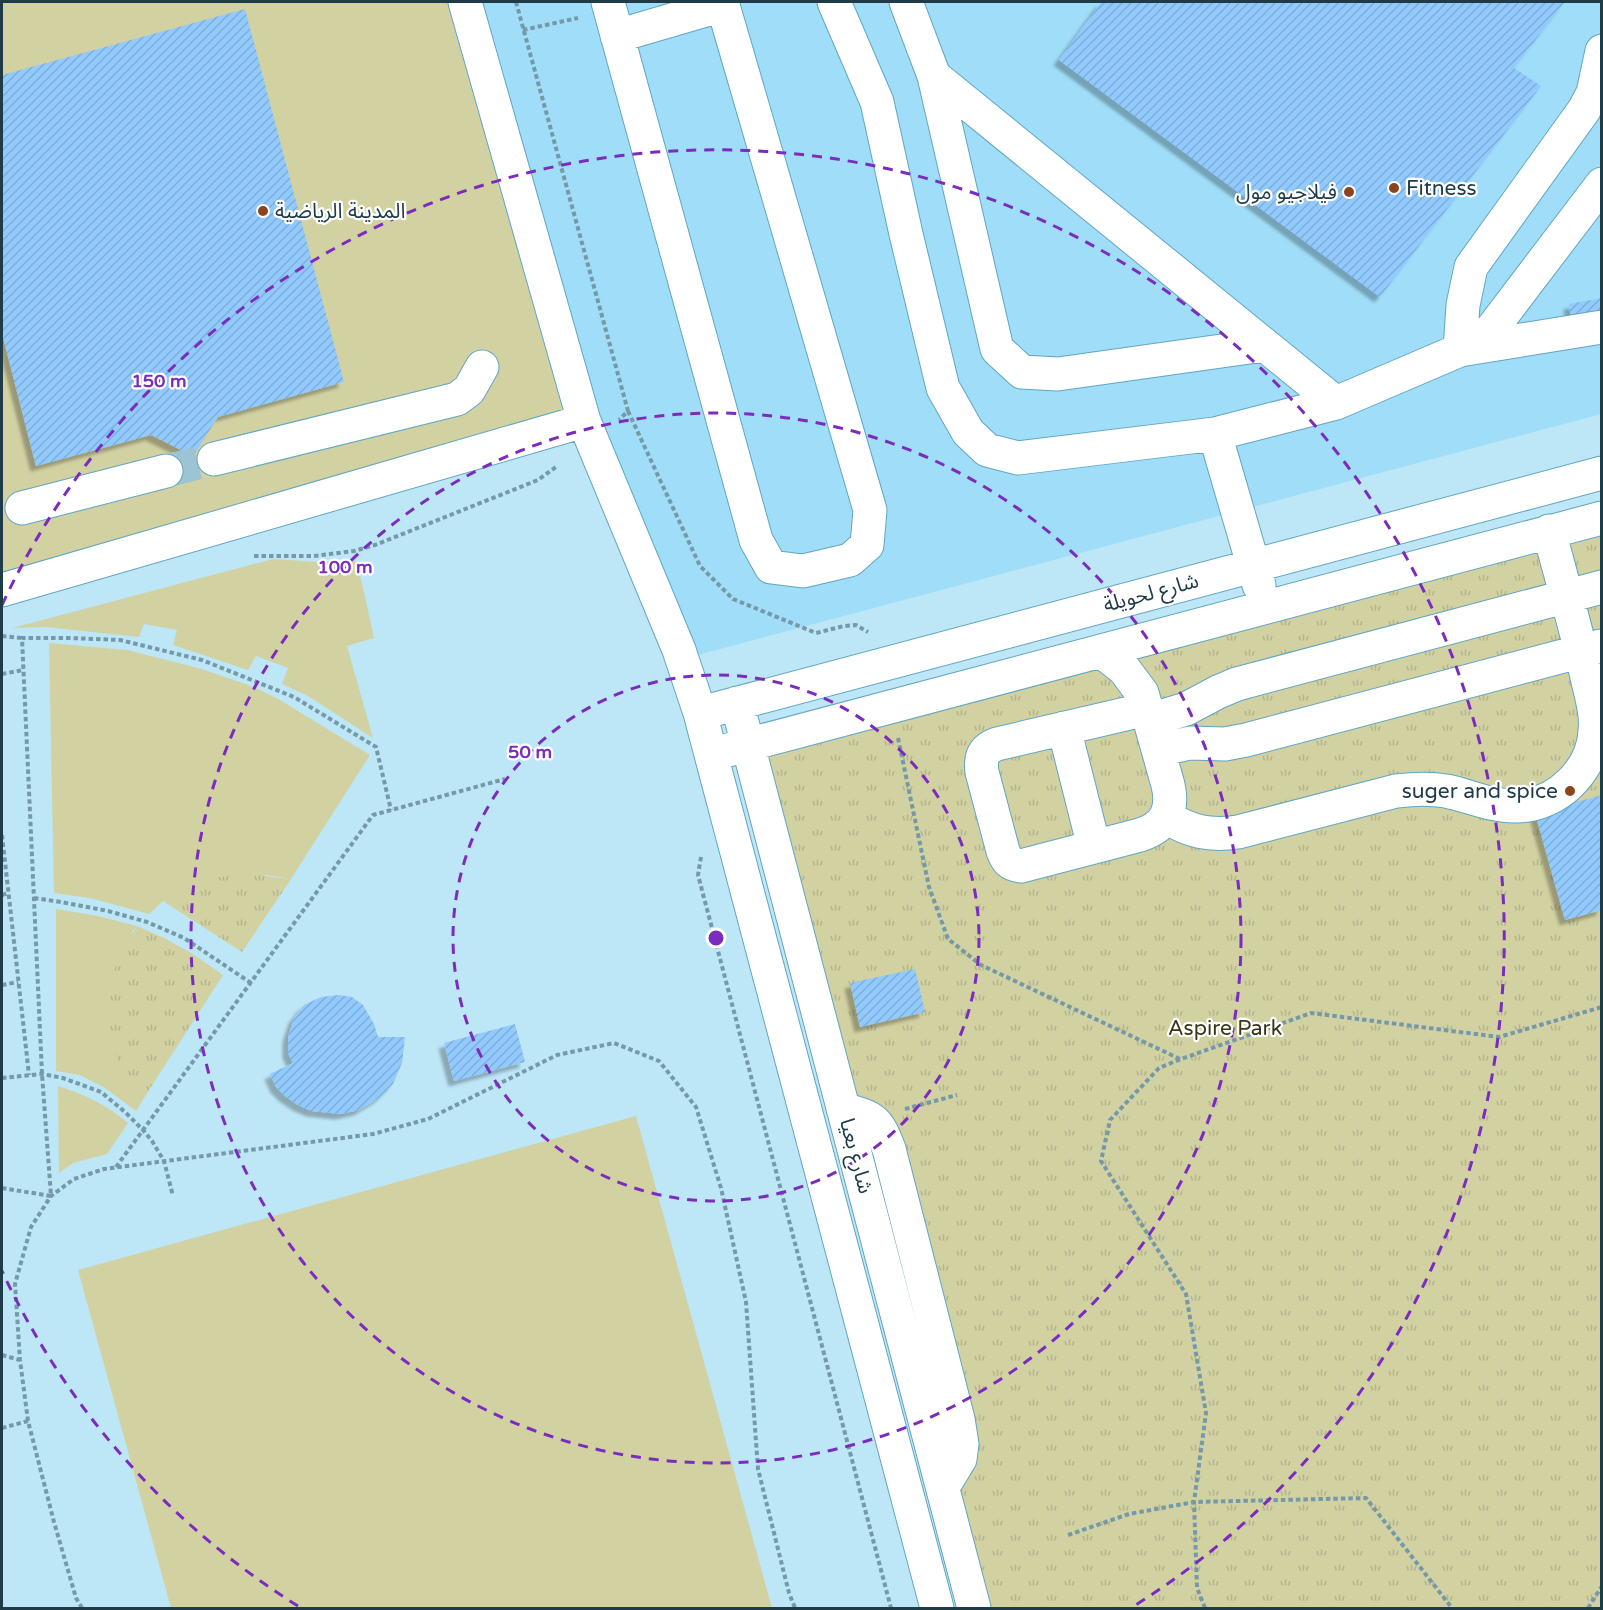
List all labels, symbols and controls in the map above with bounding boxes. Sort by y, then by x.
place label: Fitness [1406,176,1477,201]
place label: فيلاجيو مول [1236,180,1337,205]
marker: Fitness [1387,181,1401,195]
marker: فيلاجيو مول [1342,185,1356,199]
place label: المدينة الرياضية [275,199,405,224]
marker: المدينة الرياضية [256,204,270,218]
text: 150 m [131,370,187,392]
text: 100 m [317,556,373,578]
street label: شارع لحويلة [1100,568,1202,620]
text: 50 m [508,741,552,763]
place label: suger and spice [1402,779,1558,804]
marker: suger and spice [1563,784,1577,798]
centre of rings [706,928,726,948]
park label: Aspire Park [1168,1016,1282,1041]
street label: شارع بعيا [832,1116,878,1197]

